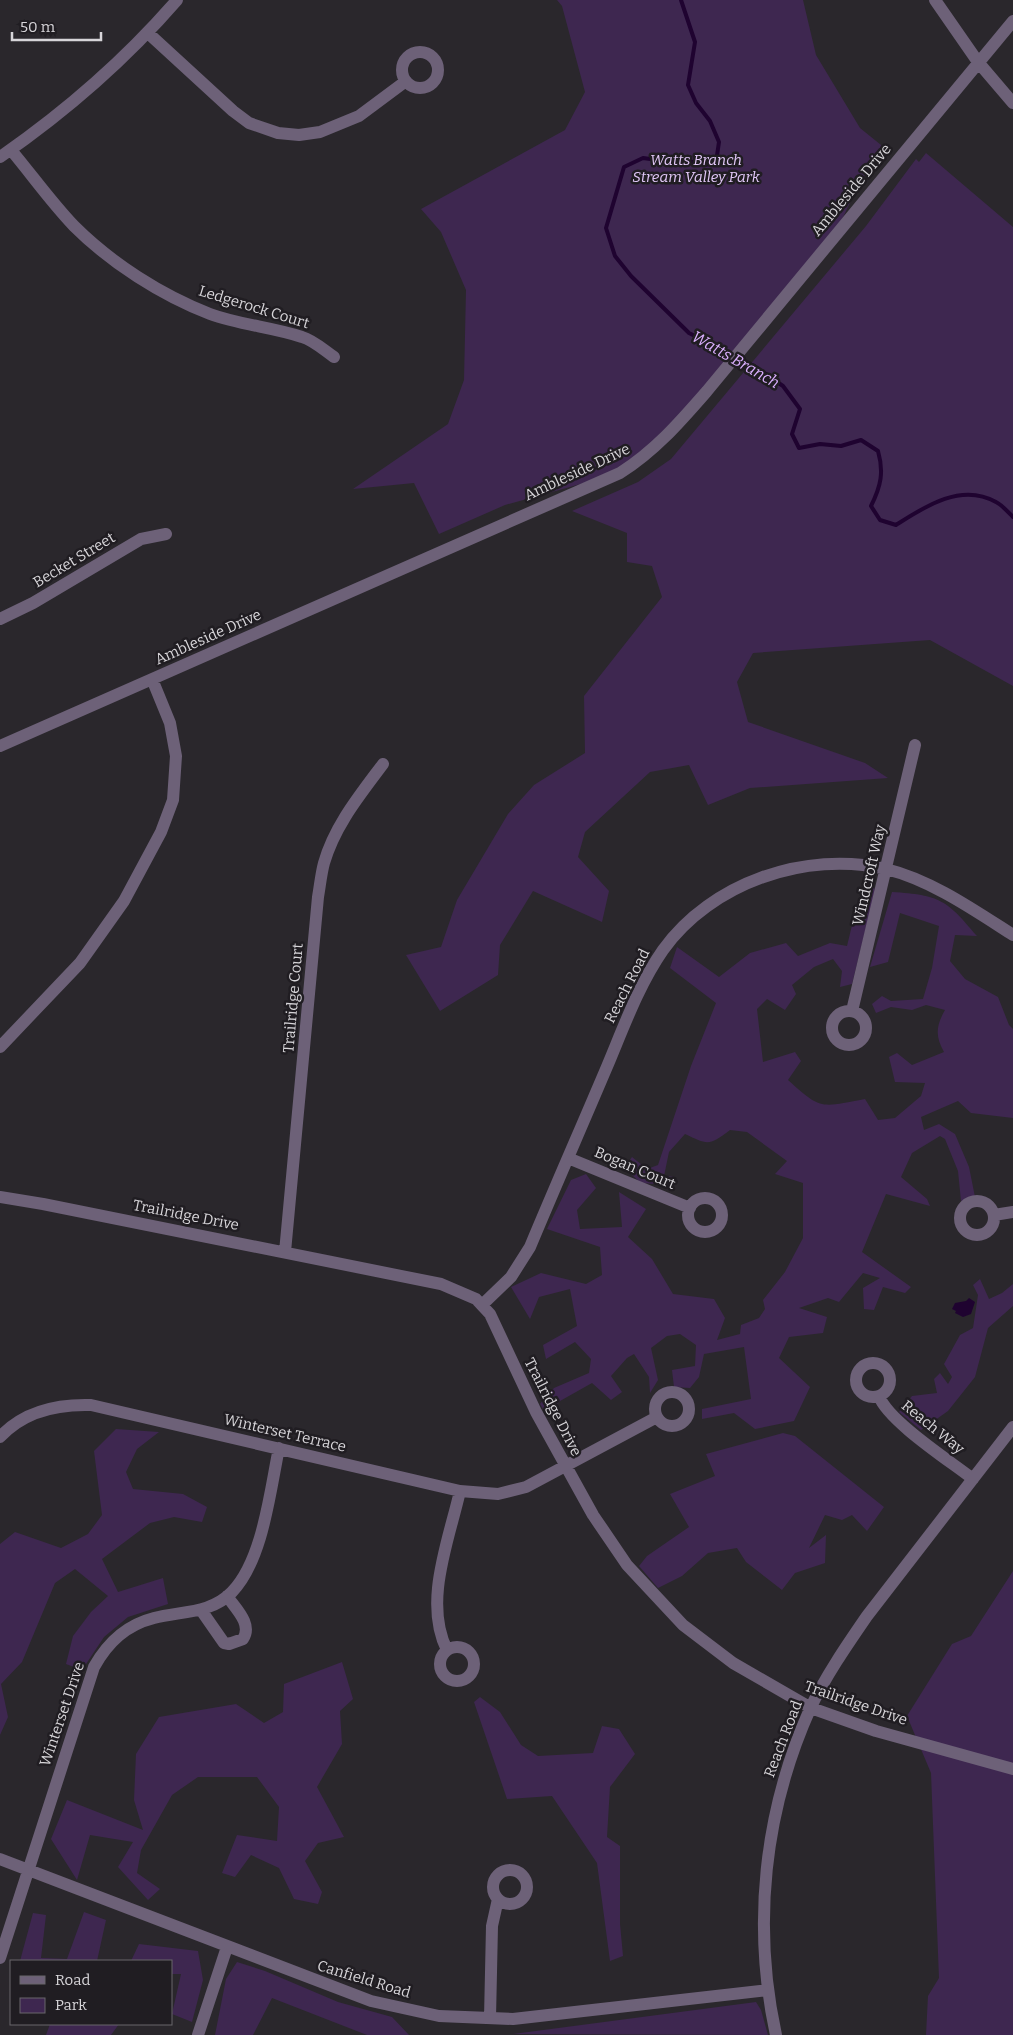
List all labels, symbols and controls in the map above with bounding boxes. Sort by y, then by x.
scale bar [12,10,101,42]
text: 50 m [20,18,56,36]
street label: Ambleside Drive [807,140,895,240]
park label: Watts Branch Stream Valley Park [632,151,761,186]
street label: Ledgerock Court [197,282,312,333]
water label: Watts Branch [689,327,783,392]
street label: Ambleside Drive [521,440,633,504]
street label: Becket Street [30,528,119,591]
street label: Ambleside Drive [152,605,264,669]
street label: Windcroft Way [849,822,889,927]
street label: Trailridge Court [279,942,307,1054]
street label: Reach Road [601,946,653,1026]
street label: Bogan Court [592,1143,679,1193]
street label: Trailridge Drive [131,1196,241,1234]
street label: Trailridge Drive [521,1355,585,1459]
street label: Reach Way [898,1396,968,1458]
street label: Winterset Terrace [222,1410,348,1456]
street label: Winterset Drive [36,1659,88,1769]
street label: Trailridge Drive [802,1677,910,1729]
street label: Reach Road [760,1698,806,1780]
street label: Canfield Road [315,1956,413,2002]
legend [10,1960,172,2025]
text: Road [55,1971,90,1989]
text: Park [55,1996,87,2014]

